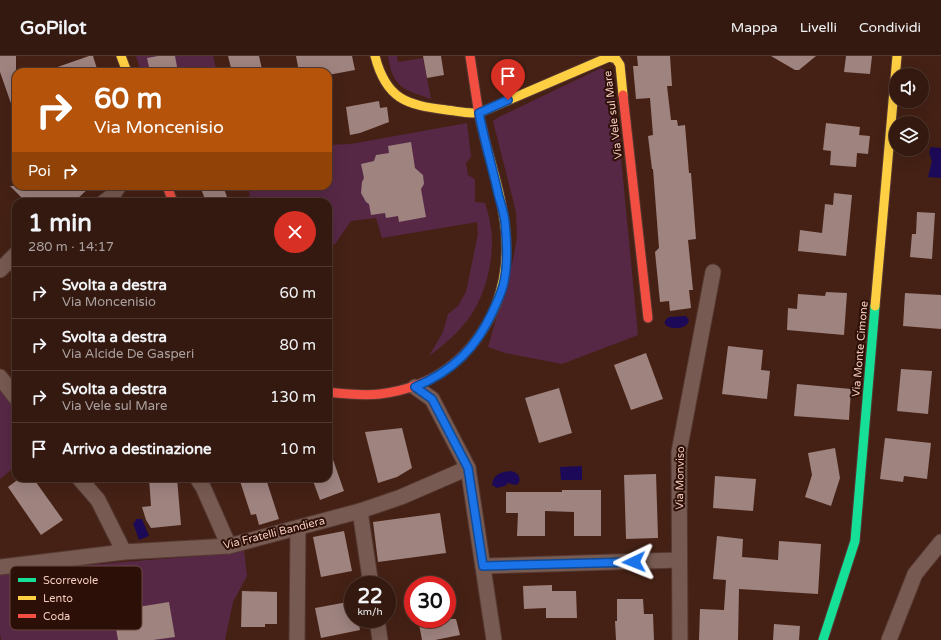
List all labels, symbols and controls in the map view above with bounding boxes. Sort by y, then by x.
text: GoPilot [20,17,86,39]
text: Mappa [731,19,778,36]
text: Livelli [800,19,837,36]
text: Condividi [859,19,921,36]
pin [491,59,525,100]
icon: arrive [497,65,519,87]
map controls [889,68,929,156]
button: sound [889,68,929,108]
street label: Via Vele sul Mare [601,70,625,160]
text: 60 m [94,82,162,116]
icon: right [28,84,80,136]
text: Via Moncenisio [94,116,224,138]
button: layers [889,116,929,156]
icon: right [59,160,81,182]
text: Poi [28,162,51,180]
text: 1 min [28,209,92,238]
button: close [274,211,316,253]
text: 280 m · 14:17 [28,239,114,255]
text: Svolta a destra [62,276,167,294]
icon: right [28,282,50,304]
text: 60 m [279,284,316,302]
text: Via Moncenisio [62,294,156,310]
street label: Via Monte Cimone [849,300,871,398]
text: Svolta a destra [62,328,167,346]
icon: right [28,334,50,356]
text: 80 m [279,336,316,354]
text: Via Alcide De Gasperi [62,346,194,362]
text: Svolta a destra [62,380,167,398]
icon: right [28,386,50,408]
text: 130 m [270,388,316,406]
text: Via Vele sul Mare [62,398,167,414]
icon: arrive [28,438,50,460]
text: Arrivo a destinazione [62,440,212,458]
text: 10 m [279,440,316,458]
street label: Via Monviso [673,446,687,510]
street label: Via Fratelli Bandiera [222,514,326,552]
position arrow [613,541,655,583]
legend [10,566,142,630]
text: Scorrevole [43,574,98,587]
speed limit sign: 30 [404,576,456,628]
text: 22 [357,585,383,609]
text: Lento [43,592,73,605]
text: km/h [357,606,383,618]
text: Coda [43,610,70,623]

